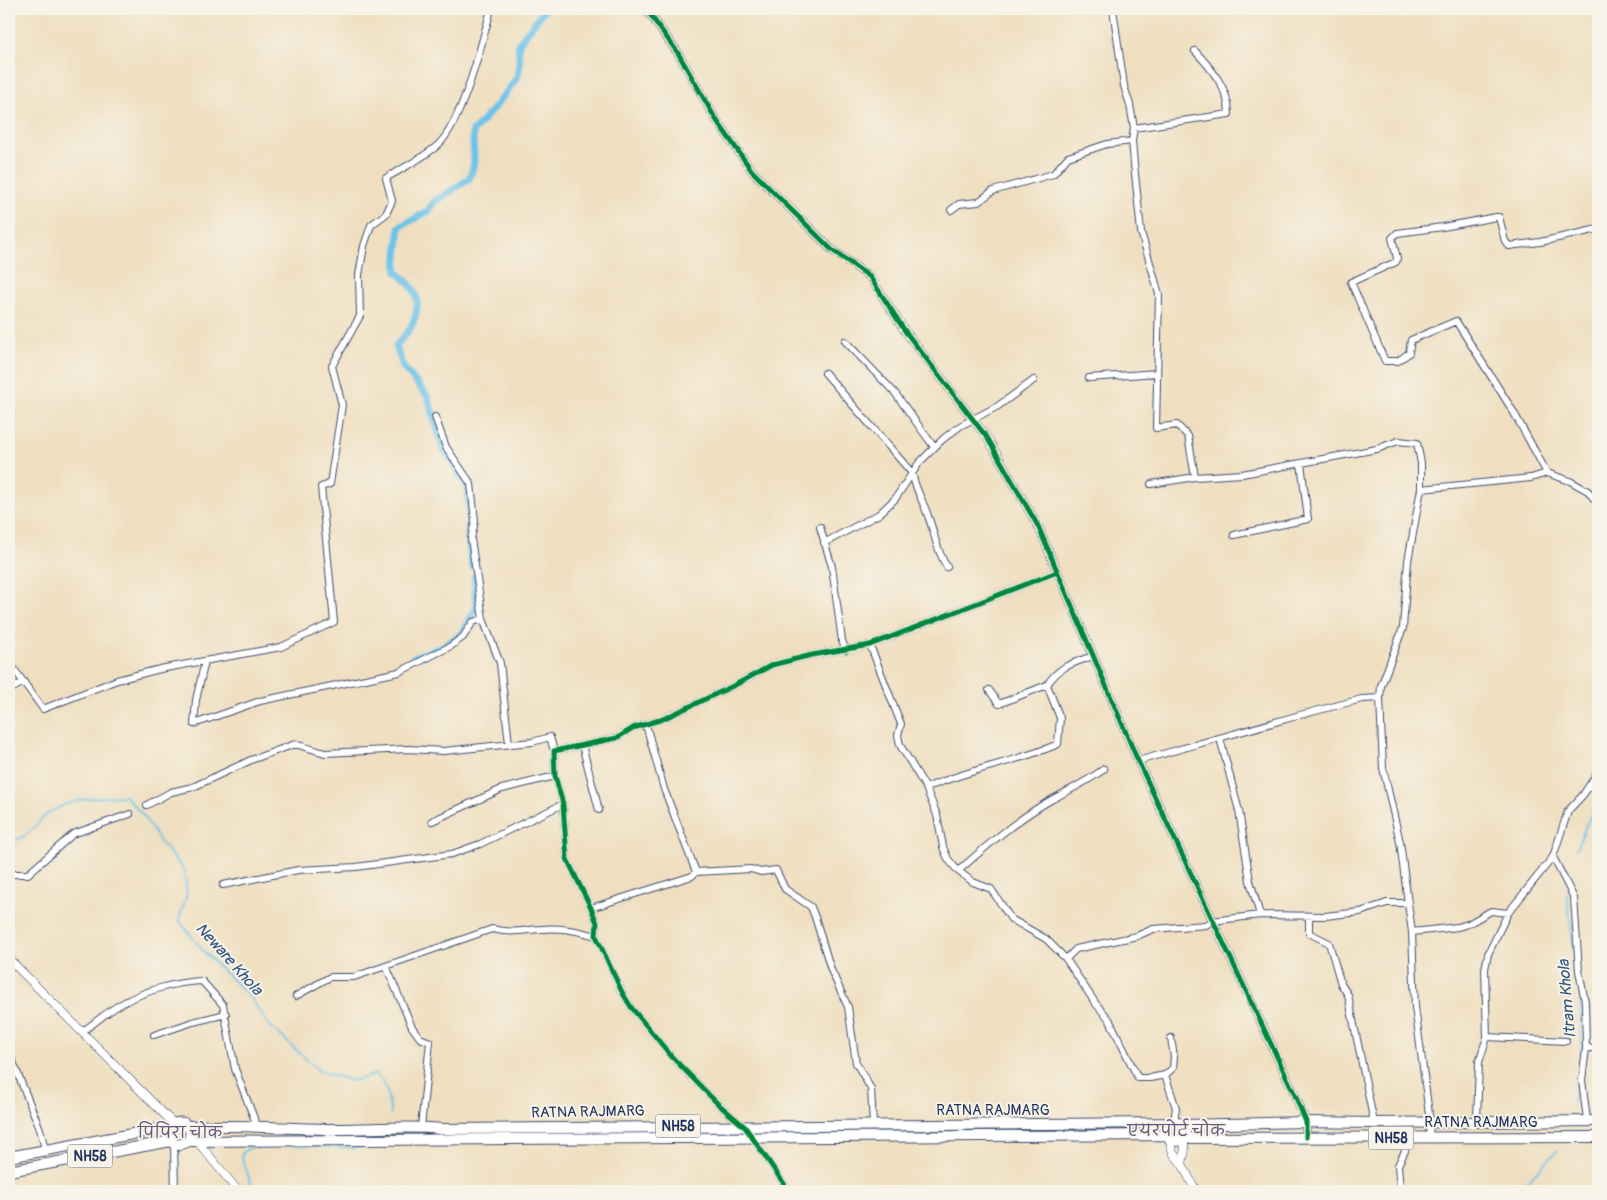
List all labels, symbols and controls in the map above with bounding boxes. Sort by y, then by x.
water label: Neware Khola [191,919,268,1001]
water label: Itram Khola [1553,957,1580,1039]
street label: RATNA RAJMARG [936,1101,1050,1120]
street label: RATNA RAJMARG [531,1102,645,1122]
street label: RATNA RAJMARG [1424,1113,1538,1132]
road number: NH58 [656,1114,700,1138]
district label: एयरपोर्ट चोक [1126,1118,1226,1141]
district label: पिपिरा चोक [137,1121,224,1143]
road number: NH58 [1368,1126,1414,1150]
road number: NH58 [68,1144,112,1168]

